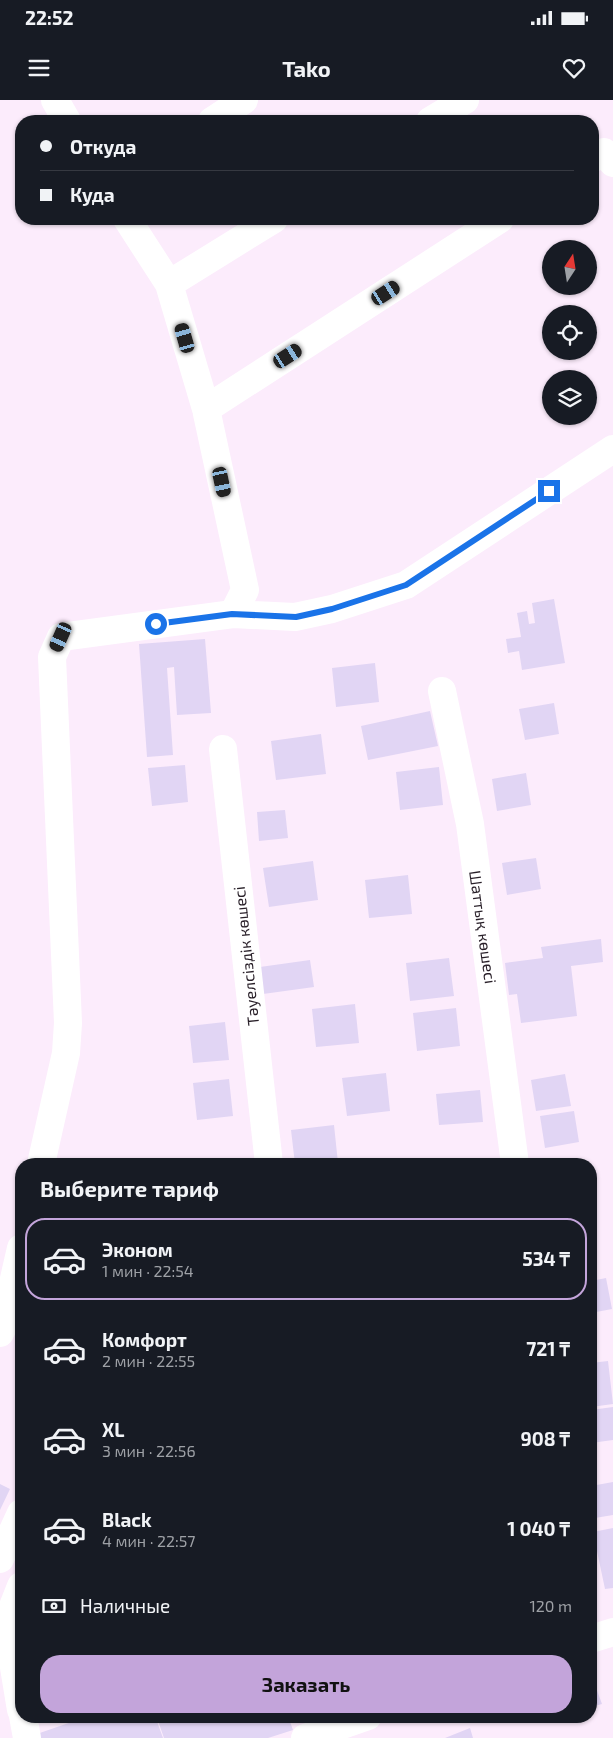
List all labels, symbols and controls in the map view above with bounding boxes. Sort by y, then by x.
text: 22:52 [25,6,74,29]
icon: menu [25,54,53,82]
icon: heart [560,54,588,82]
text: Tako [282,55,331,81]
text: Откуда [70,135,136,158]
text: Куда [70,183,115,206]
north arrow [542,240,598,295]
map controls [542,240,597,425]
car [369,279,402,307]
button: locate [542,305,597,360]
car [173,322,196,354]
car [271,342,304,370]
button: layers [542,370,597,425]
car [211,466,232,498]
route end [538,480,560,502]
route start [145,613,167,635]
car [48,620,73,654]
street label: Шаттық көшесі [466,869,501,985]
street label: Тәуелсіздік көшесі [229,885,263,1027]
text: Выберите тариф [40,1175,219,1201]
icon: car [42,1237,87,1282]
text: Эконом [102,1238,173,1261]
text: 534 ₸ [522,1247,570,1270]
text: 1 мин · 22:54 [102,1261,194,1280]
icon: car [42,1327,87,1372]
text: Комфорт [102,1328,187,1351]
text: 721 ₸ [526,1337,570,1360]
text: 2 мин · 22:55 [102,1351,195,1370]
icon: car [42,1417,87,1462]
text: XL [102,1418,124,1441]
text: 908 ₸ [520,1427,570,1450]
text: 3 мин · 22:56 [102,1441,196,1460]
icon: car [42,1507,87,1552]
text: Black [102,1508,152,1531]
text: 1 040 ₸ [507,1517,570,1540]
text: 4 мин · 22:57 [102,1531,196,1550]
icon: cash [40,1592,68,1620]
text: Наличные [80,1594,170,1617]
text: 120 m [529,1596,572,1615]
button: Заказать [40,1655,572,1713]

